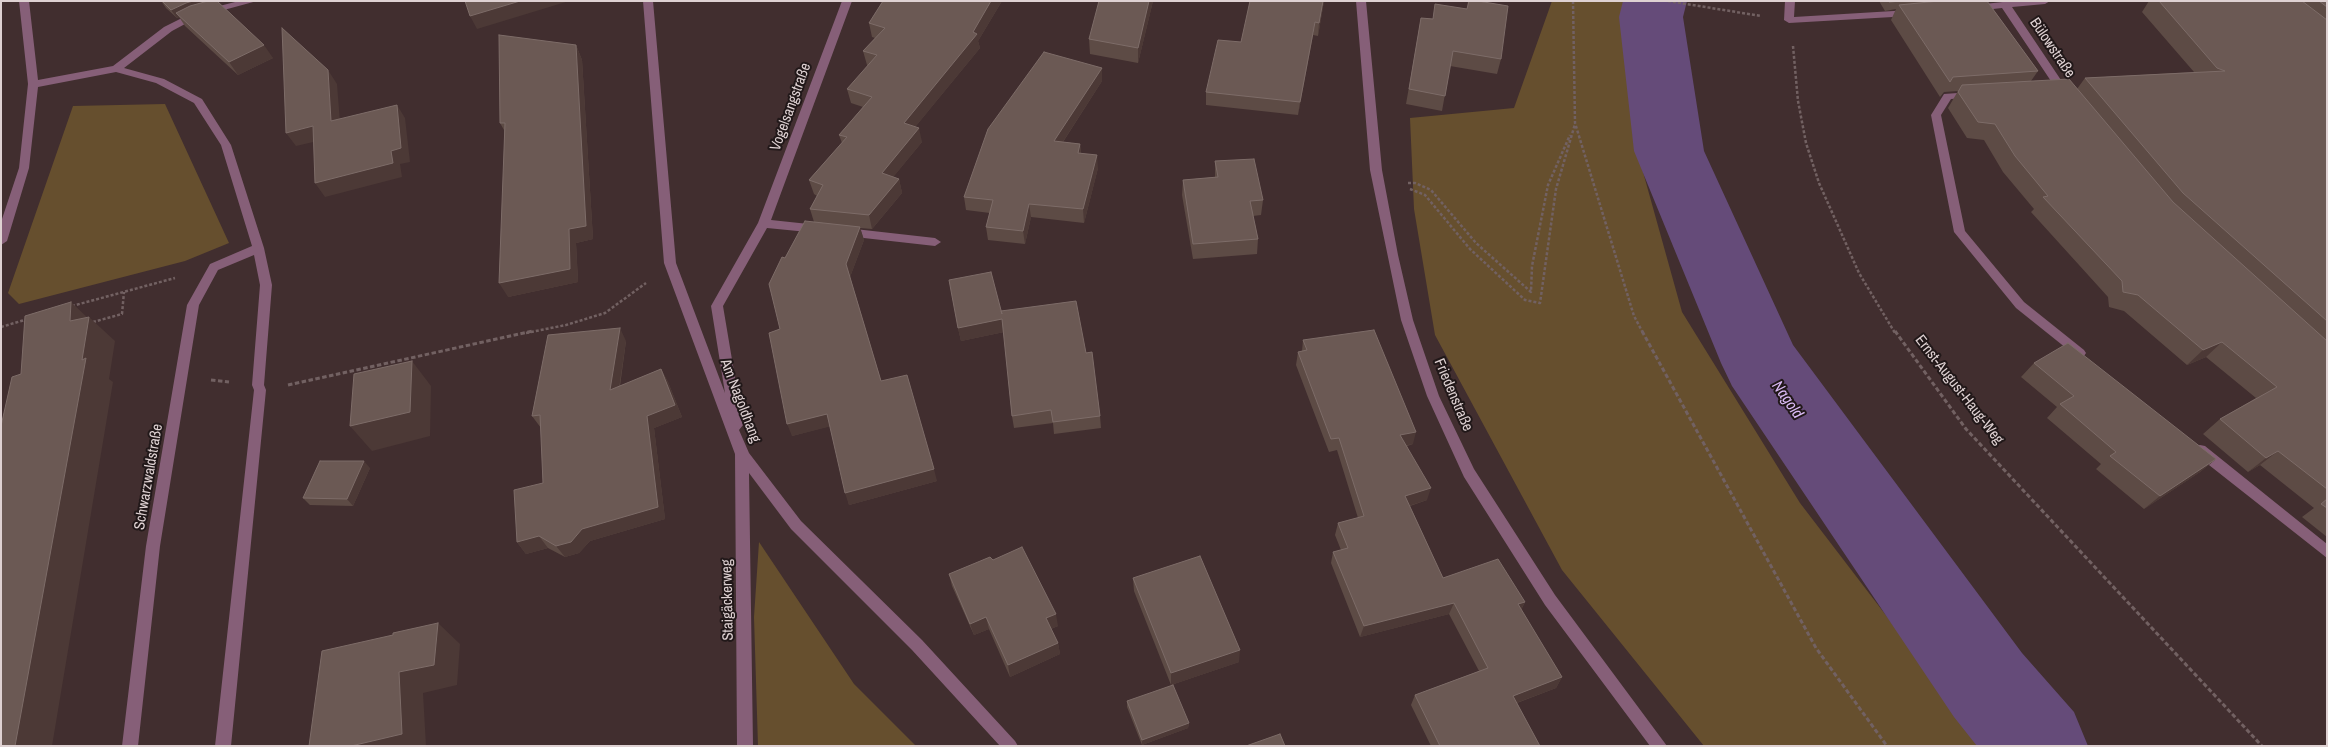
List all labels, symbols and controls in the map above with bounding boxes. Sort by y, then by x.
street label: Bülowstraße [2025,15,2079,81]
street label: Vogelsangstraße [767,61,815,153]
street label: Ernst-August-Haug-Weg [1911,332,2007,448]
street label: Friedenstraße [1430,356,1476,434]
street label: Am Nagoldhang [716,357,764,445]
water label: Nagold [1767,377,1807,423]
street label: Schwarzwaldstraße [131,423,167,531]
street label: Staigäckerweg [718,559,738,641]

